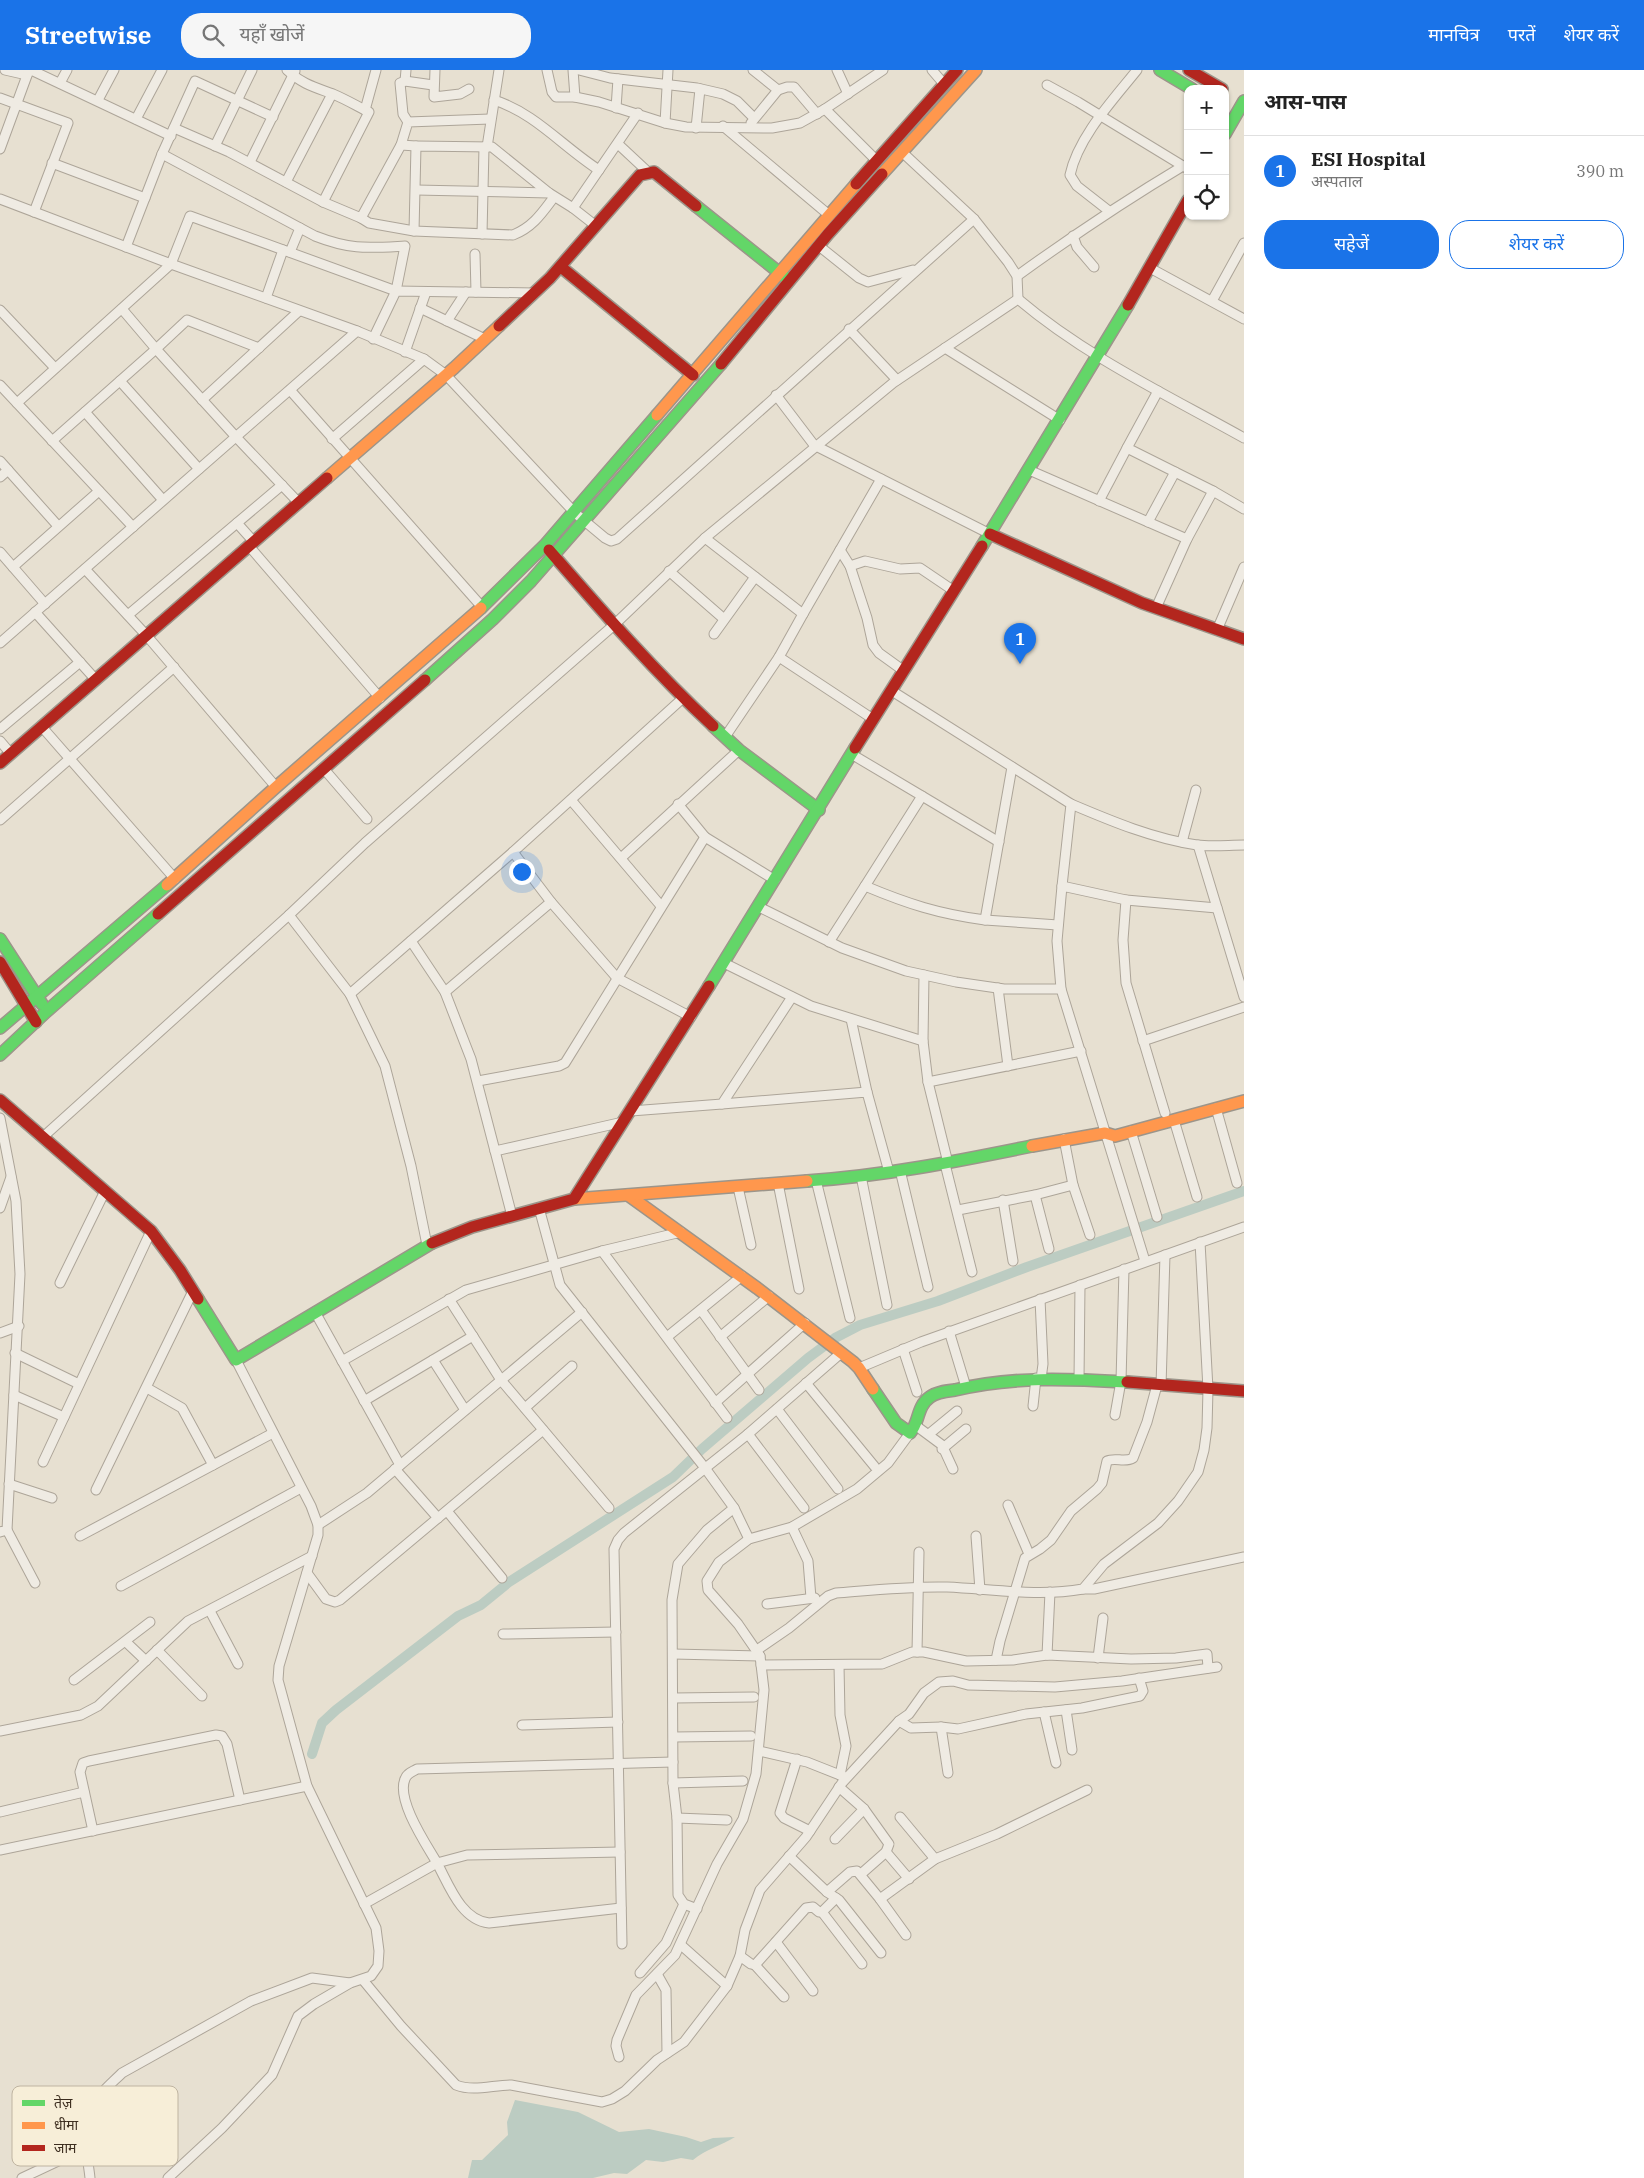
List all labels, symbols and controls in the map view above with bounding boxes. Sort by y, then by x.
search box [181,13,531,58]
text: Streetwise [25,19,151,51]
icon: search [199,21,227,49]
text: यहाँ खोजें [239,22,304,46]
text: मानचित्र [1428,23,1480,46]
text: परतें [1508,23,1536,46]
text: शेयर करें [1564,23,1619,46]
map controls [1184,85,1229,220]
button: + [1184,85,1229,130]
text: आस-पास [1264,87,1347,115]
button: − [1184,130,1229,175]
text: ESI Hospital [1311,147,1426,171]
text: 1 [1275,161,1285,181]
text: 390 m [1576,161,1624,181]
text: अस्पताल [1311,171,1363,191]
button: locate [1184,175,1229,220]
button: सहेजें [1264,220,1439,269]
button: शेयर करें [1449,220,1624,269]
pin: 1 [1004,623,1036,664]
your location [509,859,535,885]
legend [12,2086,178,2166]
text: तेज़ [54,2094,73,2112]
text: धीमा [54,2116,79,2134]
text: जाम [54,2139,77,2157]

